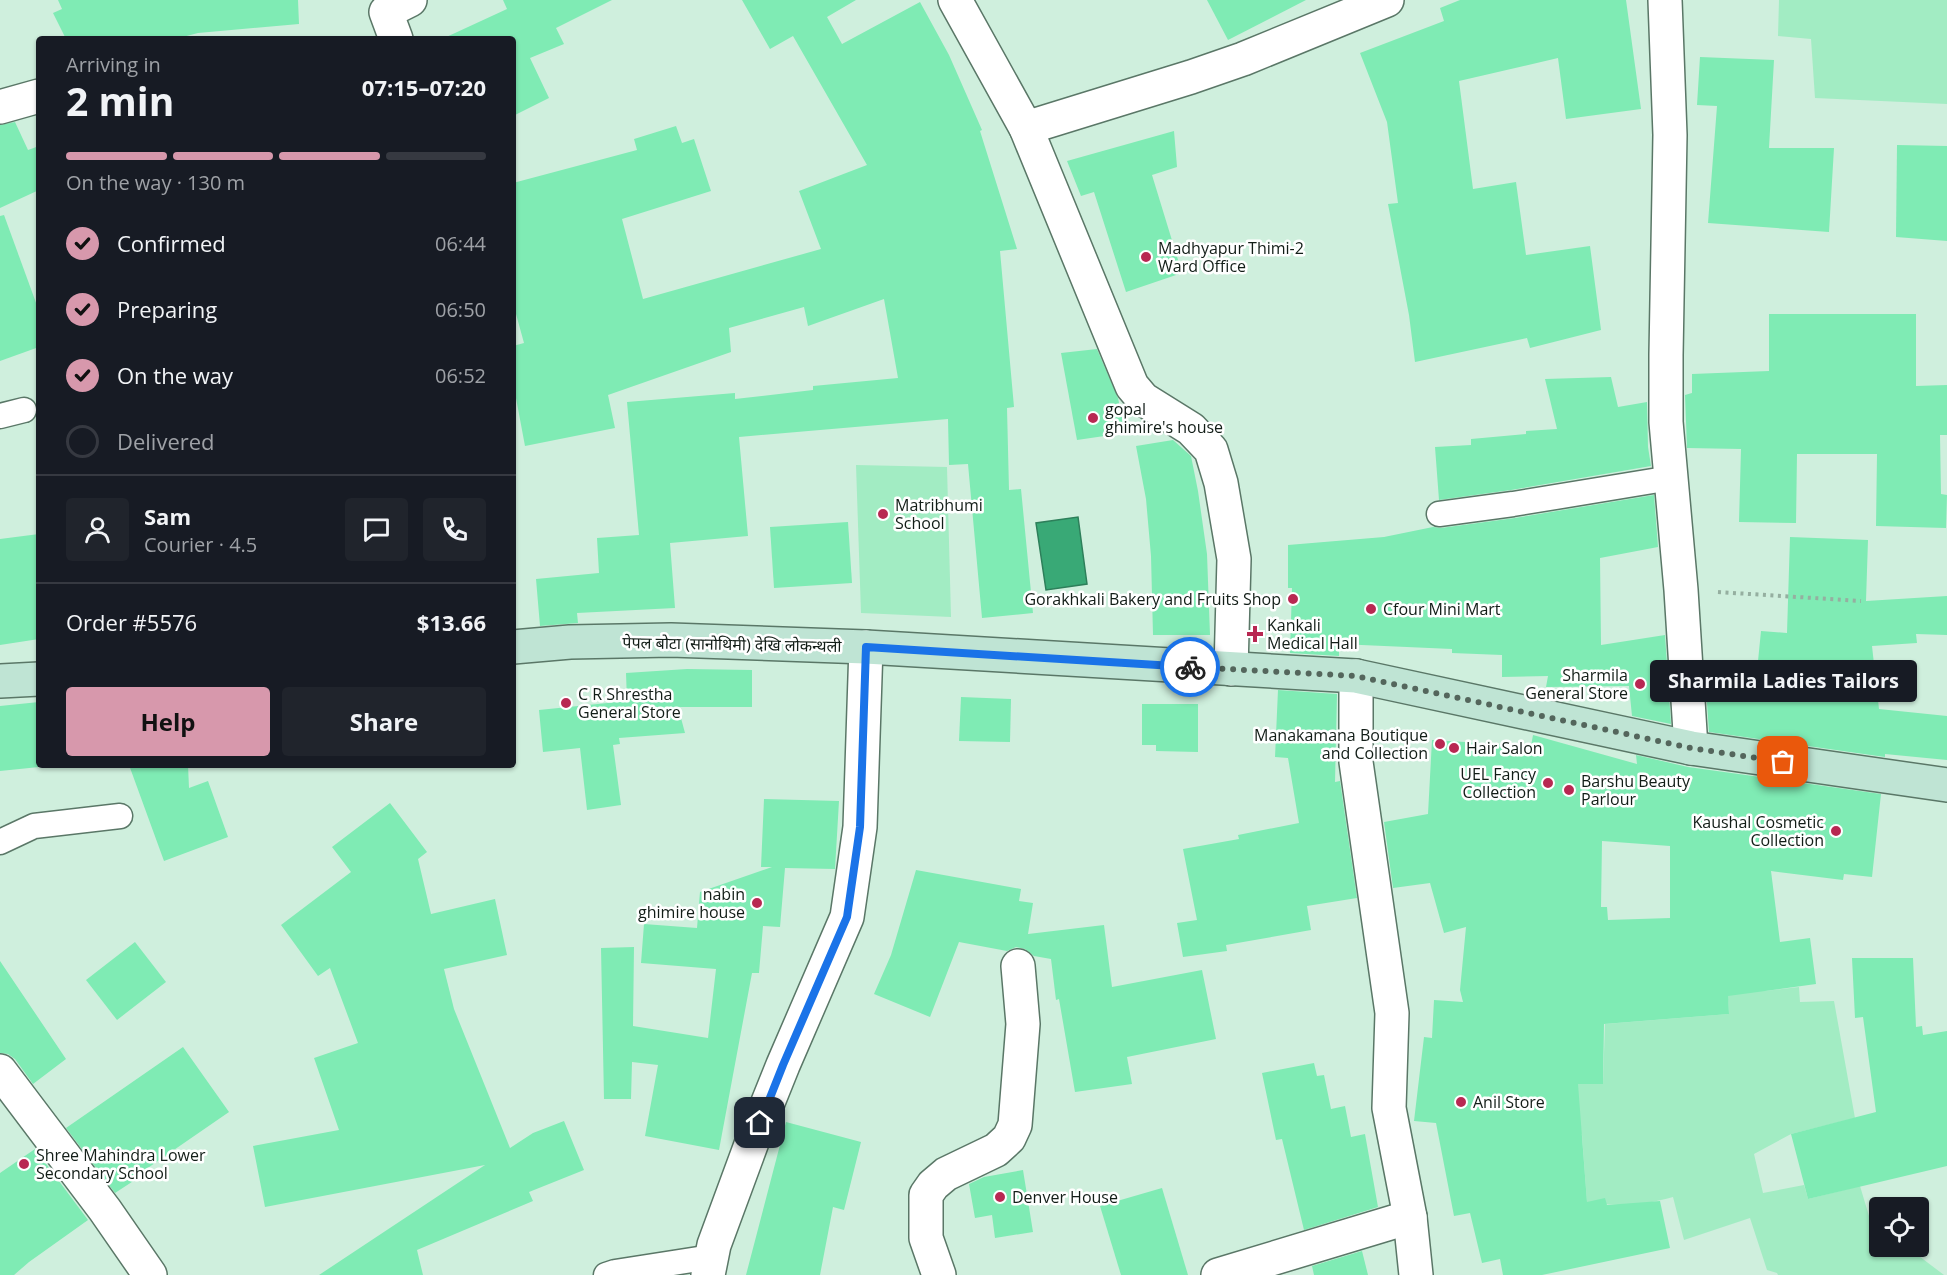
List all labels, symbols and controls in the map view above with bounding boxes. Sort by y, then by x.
text: Arriving in [66,51,161,78]
text: 07:15–07:20 [362,72,486,102]
text: 2 min [66,74,174,127]
text: On the way · 130 m [66,169,245,196]
icon: check [66,227,99,260]
text: Confirmed [117,228,226,258]
text: 06:44 [435,230,486,257]
place label: Madhyapur Thimi-2 Ward Office [1158,237,1304,277]
marker: Madhyapur Thimi-2 Ward Office [1139,250,1153,264]
icon: check [66,293,99,326]
text: Preparing [117,294,217,324]
text: 06:50 [435,296,486,323]
icon: check [66,359,99,392]
text: On the way [117,360,233,390]
text: 06:52 [435,362,486,389]
place label: gopal ghimire's house [1105,398,1223,438]
marker: gopal ghimire's house [1086,411,1100,425]
text: Delivered [117,426,215,456]
place label: Matribhumi School [895,494,983,534]
button: person [66,498,129,561]
button: chat [345,498,408,561]
button: phone [423,498,486,561]
text: Sam [144,501,191,531]
marker: Matribhumi School [876,507,890,521]
text: Courier · 4.5 [144,531,257,558]
place label: Gorakhkali Bakery and Fruits Shop [1024,588,1281,610]
marker: Gorakhkali Bakery and Fruits Shop [1286,592,1300,606]
place label: Cfour Mini Mart [1383,598,1501,620]
marker: Cfour Mini Mart [1364,602,1378,616]
text: Order #5576 [66,607,197,637]
text: $13.66 [417,607,486,637]
place label: Kankali Medical Hall [1267,614,1358,654]
marker: Kankali Medical Hall [1248,627,1262,641]
street label: पेपल बोटा (सानोथिमी) देखि लोकन्थली [622,631,843,657]
courier [1160,637,1220,697]
icon: bike [1174,651,1207,684]
callout: Sharmila Ladies Tailors [1650,660,1916,702]
place label: Sharmila General Store [1525,664,1628,704]
text: Sharmila Ladies Tailors [1668,667,1899,694]
marker: Sharmila General Store [1633,677,1647,691]
place label: C R Shrestha General Store [578,683,681,723]
button: Help [66,687,270,756]
button: Share [282,687,486,756]
marker: C R Shrestha General Store [559,696,573,710]
place label: Manakamana Boutique and Collection [1254,724,1428,764]
pin [1757,736,1808,787]
marker: Manakamana Boutique and Collection [1433,737,1447,751]
place label: Hair Salon [1466,737,1543,759]
marker: Hair Salon [1447,741,1461,755]
icon: bag [1766,745,1799,778]
place label: UEL Fancy Collection [1460,763,1537,803]
place label: Barshu Beauty Parlour [1581,770,1691,810]
marker: UEL Fancy Collection [1541,776,1555,790]
marker: Barshu Beauty Parlour [1562,783,1576,797]
place label: Kaushal Cosmetic Collection [1692,811,1824,851]
marker: Kaushal Cosmetic Collection [1829,824,1843,838]
place label: nabin ghimire house [638,883,745,923]
marker: nabin ghimire house [750,896,764,910]
place label: Anil Store [1473,1091,1545,1113]
marker: Anil Store [1454,1095,1468,1109]
pin [734,1097,785,1148]
icon: home [743,1106,776,1139]
place label: Shree Mahindra Lower Secondary School [36,1144,206,1184]
marker: Shree Mahindra Lower Secondary School [17,1157,31,1171]
place label: Denver House [1012,1186,1118,1208]
marker: Denver House [993,1190,1007,1204]
map controls [1869,1197,1929,1257]
button: locate [1869,1197,1929,1257]

